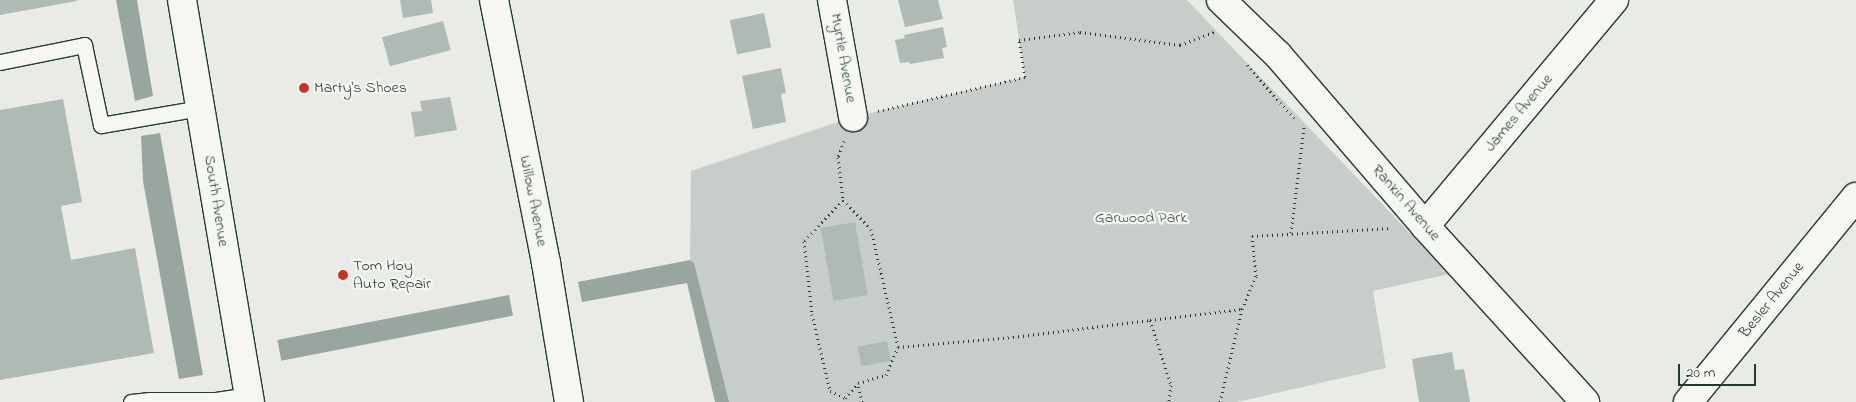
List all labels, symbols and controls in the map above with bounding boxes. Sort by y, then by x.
street label: Myrtle Avenue [826,12,860,104]
street label: James Avenue [1481,70,1557,156]
place label: Marty's Shoes [314,78,407,98]
marker: Marty's Shoes [298,82,310,94]
street label: South Avenue [199,154,233,248]
street label: Willow Avenue [515,154,551,248]
street label: Rankin Avenue [1368,161,1444,245]
park label: Garwood Park [1095,208,1187,228]
place label: Tom Hoy Auto Repair [353,256,431,294]
street label: Besler Avenue [1735,258,1809,342]
marker: Tom Hoy Auto Repair [337,269,349,281]
scale bar [1681,354,1758,386]
text: 20 m [1686,362,1715,384]

